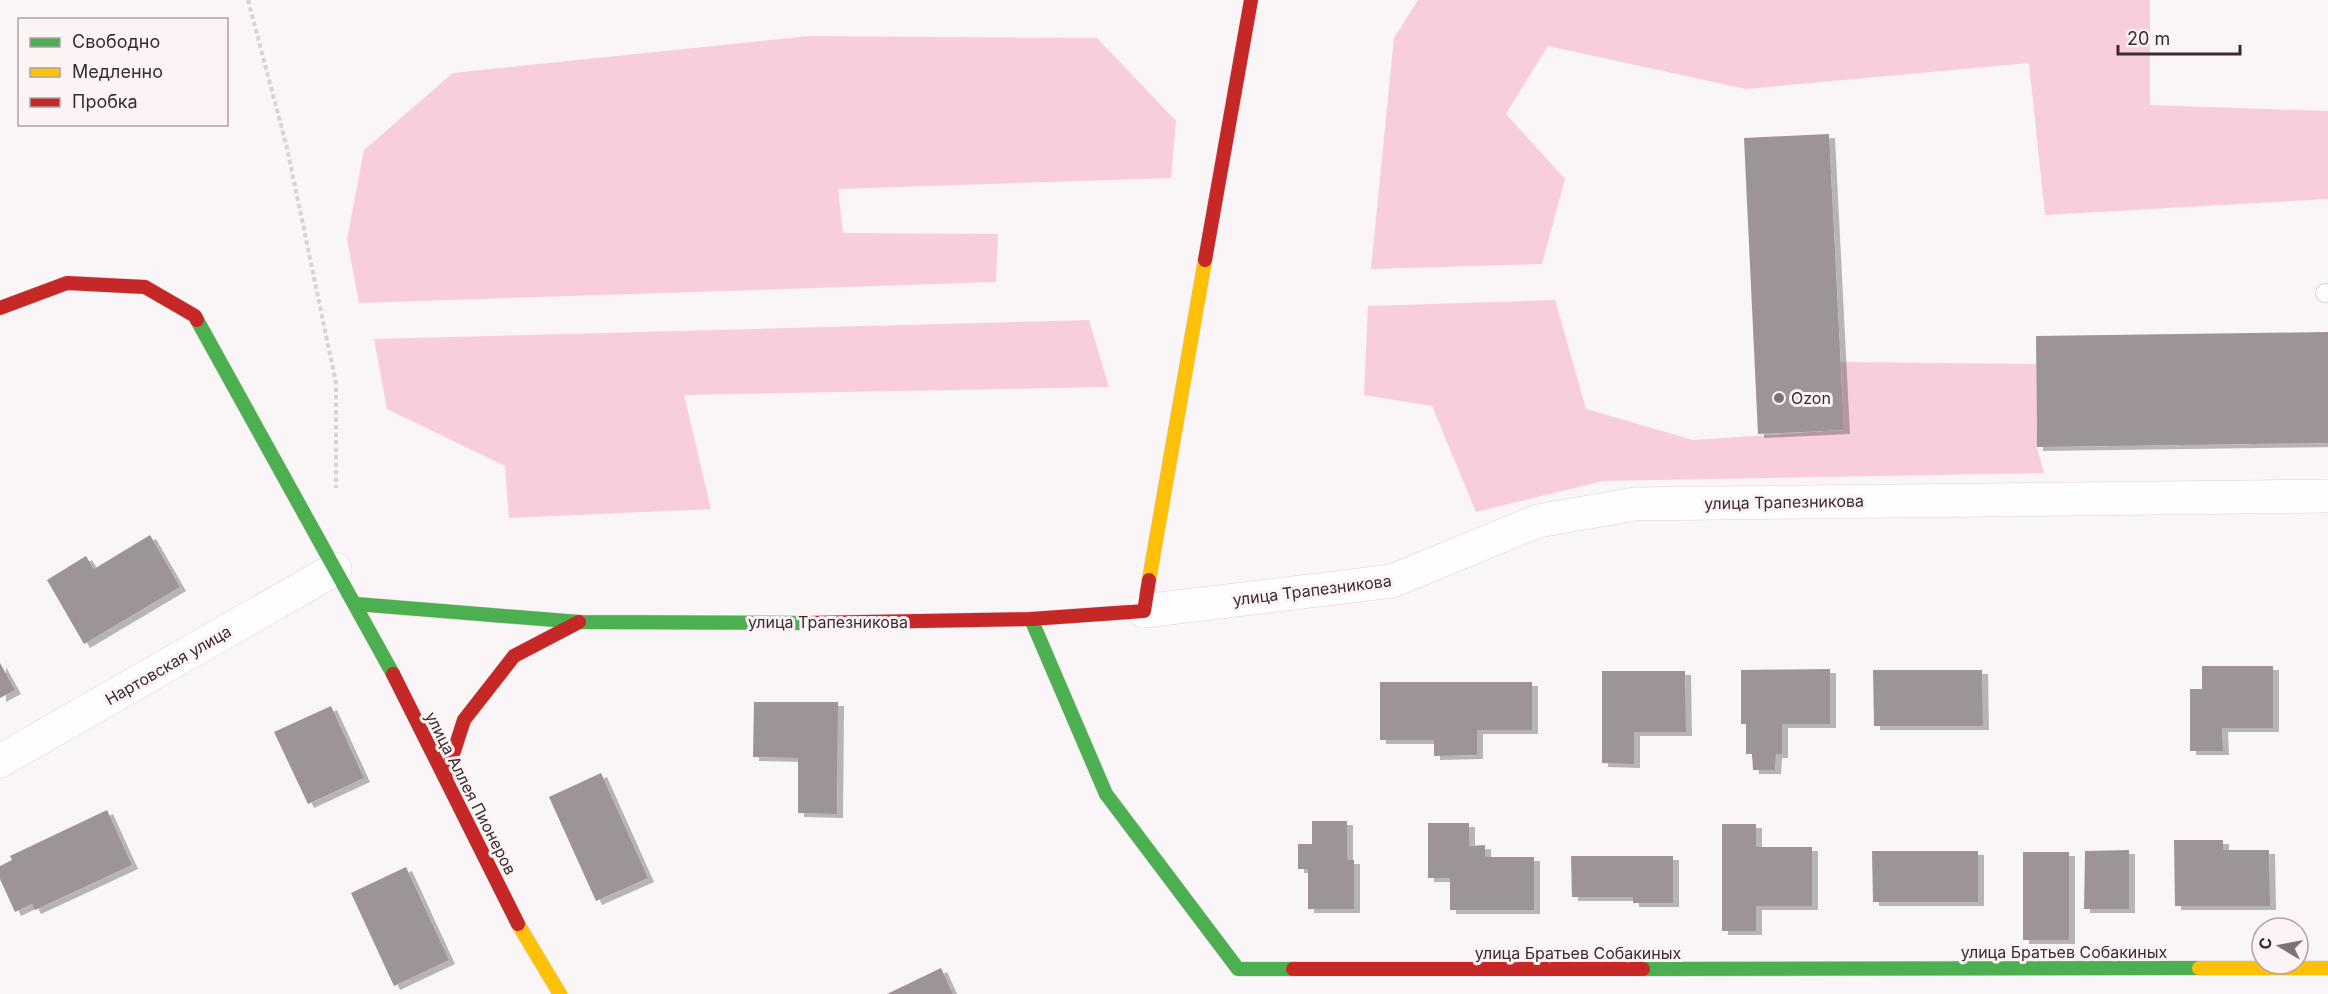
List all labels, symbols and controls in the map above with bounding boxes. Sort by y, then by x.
legend [18,18,228,126]
scale bar [2118,18,2240,56]
text: 20 m [2127,28,2170,49]
text: Свободно [72,31,160,52]
text: Медленно [72,61,163,82]
text: Пробка [72,91,138,112]
place label: Ozon [1791,388,1831,408]
marker: Ozon [1772,391,1786,405]
street label: улица Трапезникова [1704,491,1864,513]
street label: улица Трапезникова [1231,570,1393,610]
street label: улица Трапезникова [748,612,908,632]
street label: Нартовская улица [101,621,235,709]
street label: улица Аллея Пионеров [421,708,521,878]
north arrow [2250,916,2310,976]
text: С [2254,936,2276,951]
street label: улица Братьев Собакиных [1961,942,2168,962]
street label: улица Братьев Собакиных [1475,943,1682,963]

